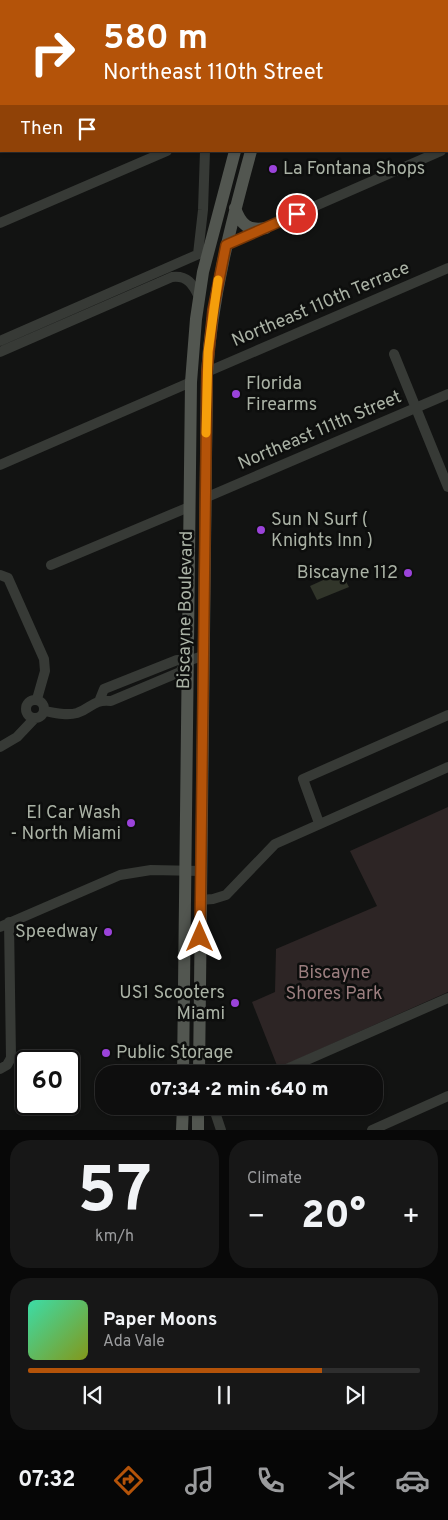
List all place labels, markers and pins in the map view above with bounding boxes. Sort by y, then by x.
place label: La Fontana Shops [283,158,425,181]
marker: La Fontana Shops [267,163,279,175]
pin [276,193,318,235]
place label: Florida Firearms [246,373,317,417]
marker: Florida Firearms [230,388,242,400]
place label: Sun N Surf ( Knights Inn ) [271,509,373,553]
marker: Sun N Surf ( Knights Inn ) [255,524,267,536]
place label: Biscayne 112 [297,562,398,585]
marker: Biscayne 112 [402,567,414,579]
place label: El Car Wash - North Miami [10,802,121,846]
marker: El Car Wash - North Miami [125,817,137,829]
place label: Speedway [15,921,98,944]
marker: Speedway [102,926,114,938]
place label: US1 Scooters Miami [119,982,225,1026]
marker: US1 Scooters Miami [229,997,241,1009]
place label: Public Storage [116,1042,233,1065]
marker: Public Storage [100,1047,112,1059]

